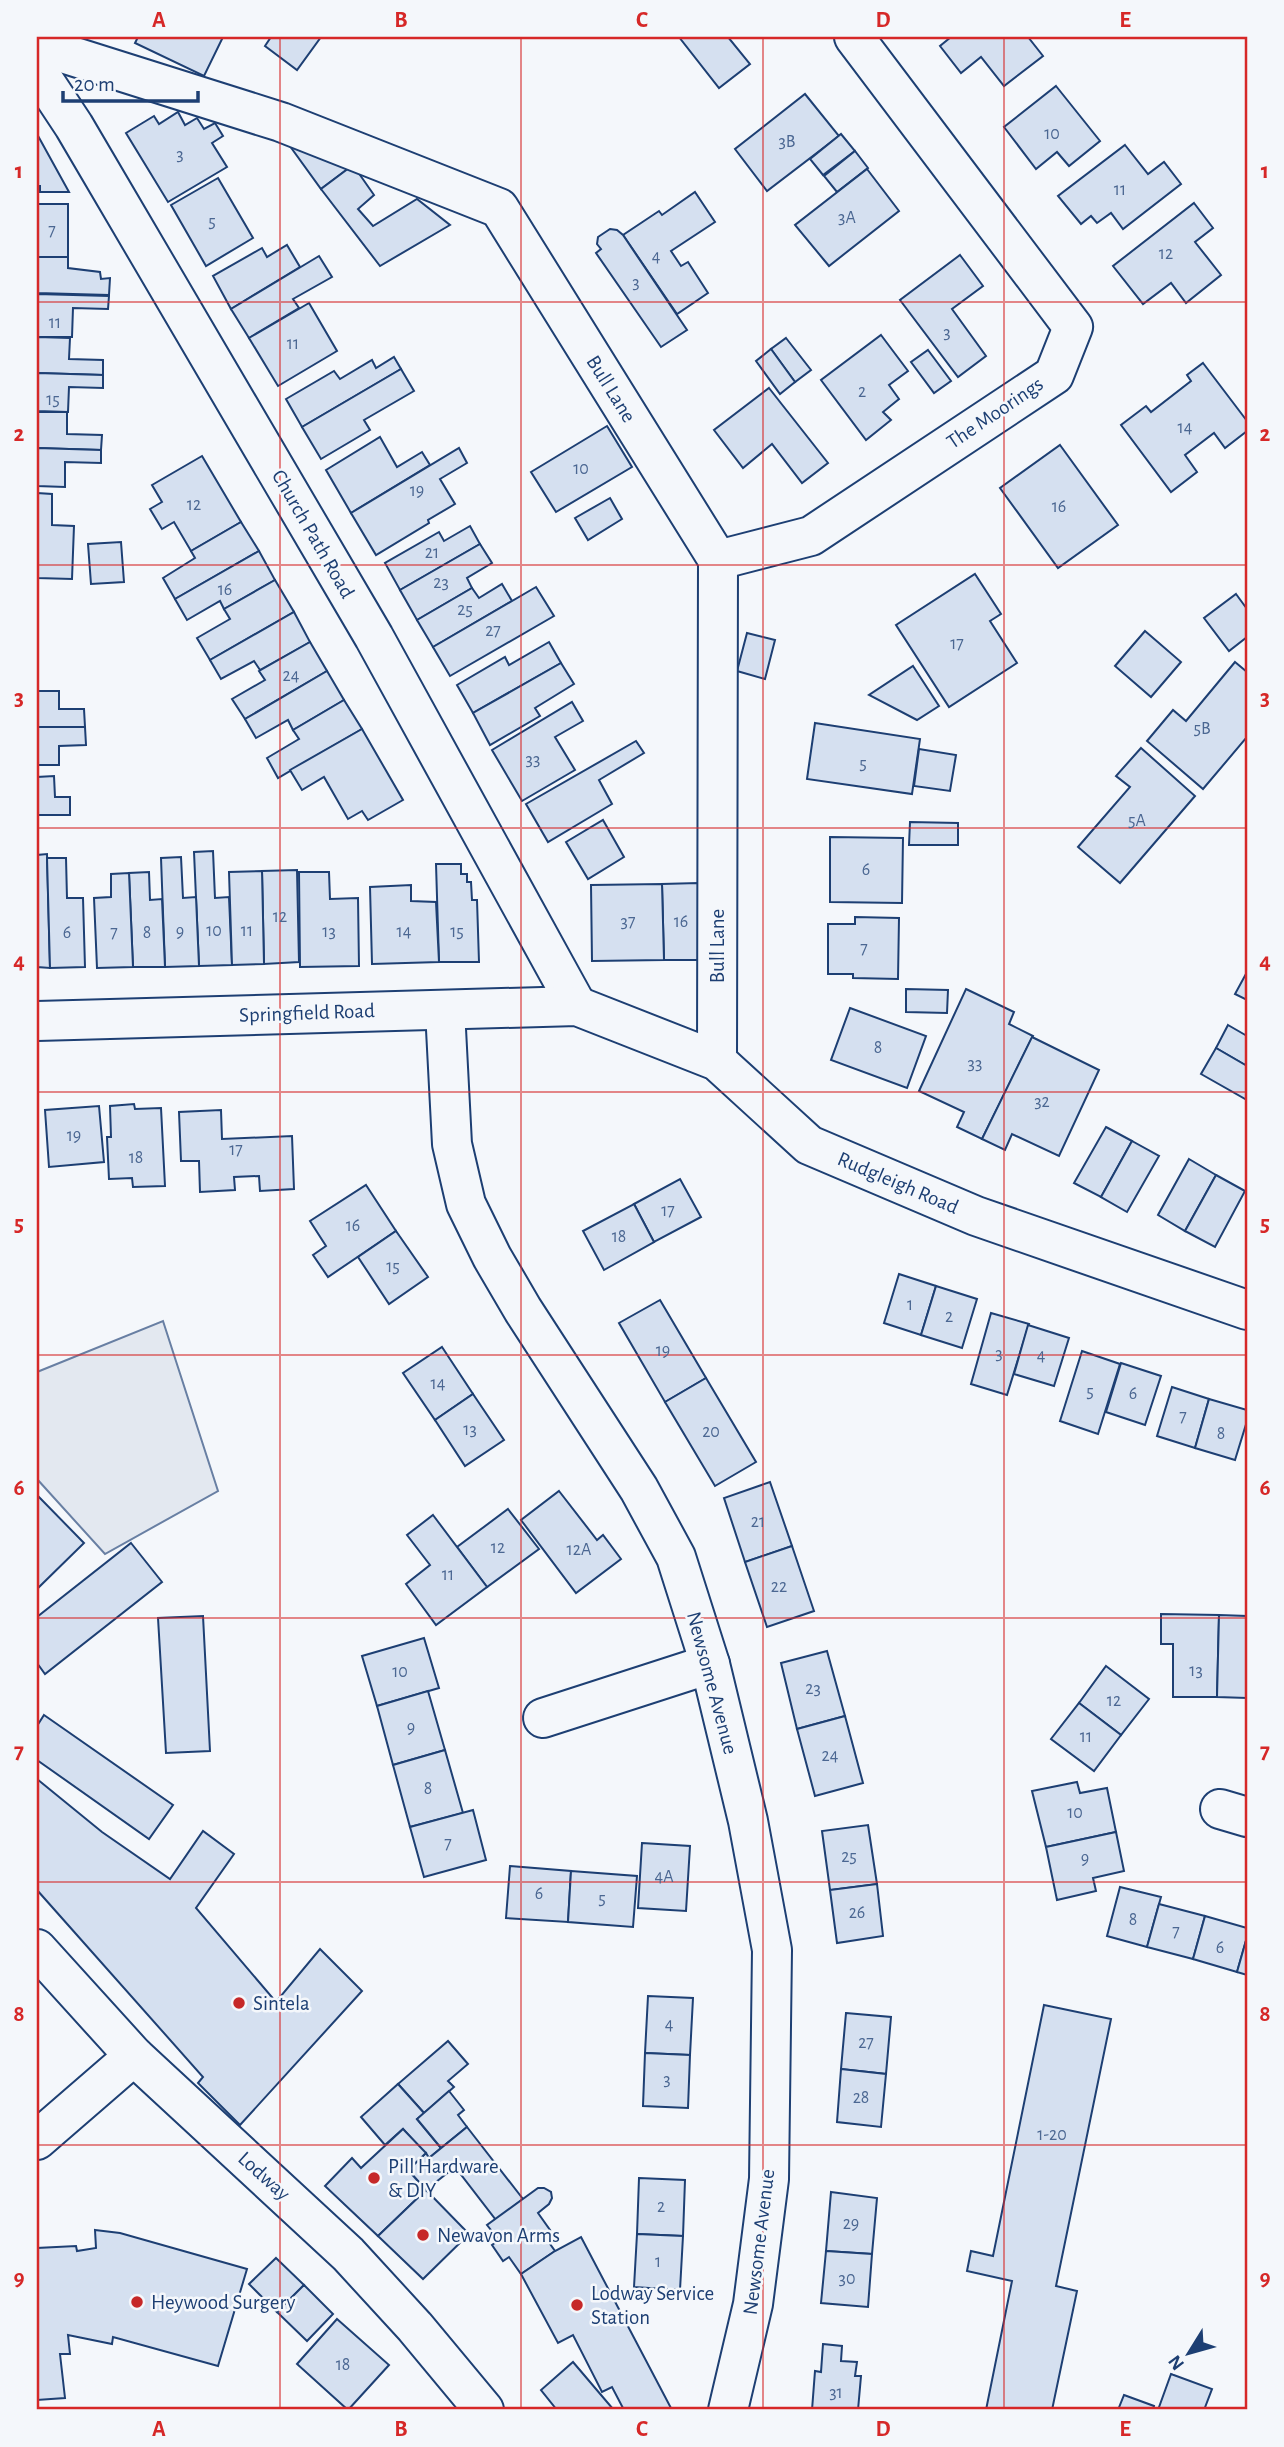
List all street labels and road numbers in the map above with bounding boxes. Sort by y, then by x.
street label: Bull Lane [582,352,640,426]
street label: The Moorings [943,373,1047,453]
street label: Church Path Road [268,466,358,602]
street label: Bull Lane [707,909,728,983]
street label: Springfield Road [239,1000,375,1026]
street label: Rudgleigh Road [834,1148,962,1218]
street label: Newsome Avenue [683,1609,741,1757]
street label: Lodway [234,2148,294,2205]
street label: Newsome Avenue [740,2168,778,2316]

